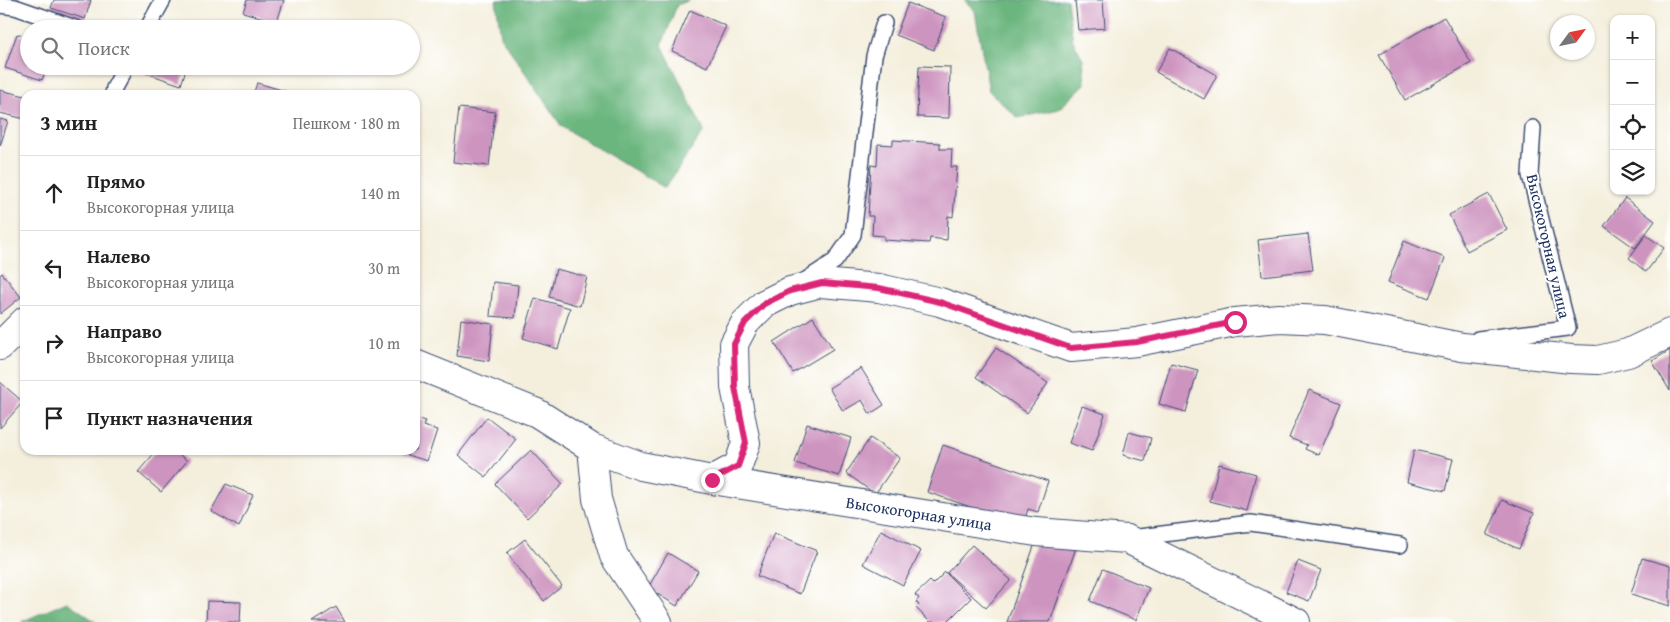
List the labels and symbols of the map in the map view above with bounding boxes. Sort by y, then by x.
north arrow [1550,15,1595,60]
street label: Высокогорная улица [1521,172,1577,321]
route start [1224,311,1247,334]
route end [701,469,724,492]
street label: Высокогорная улица [844,490,994,536]

